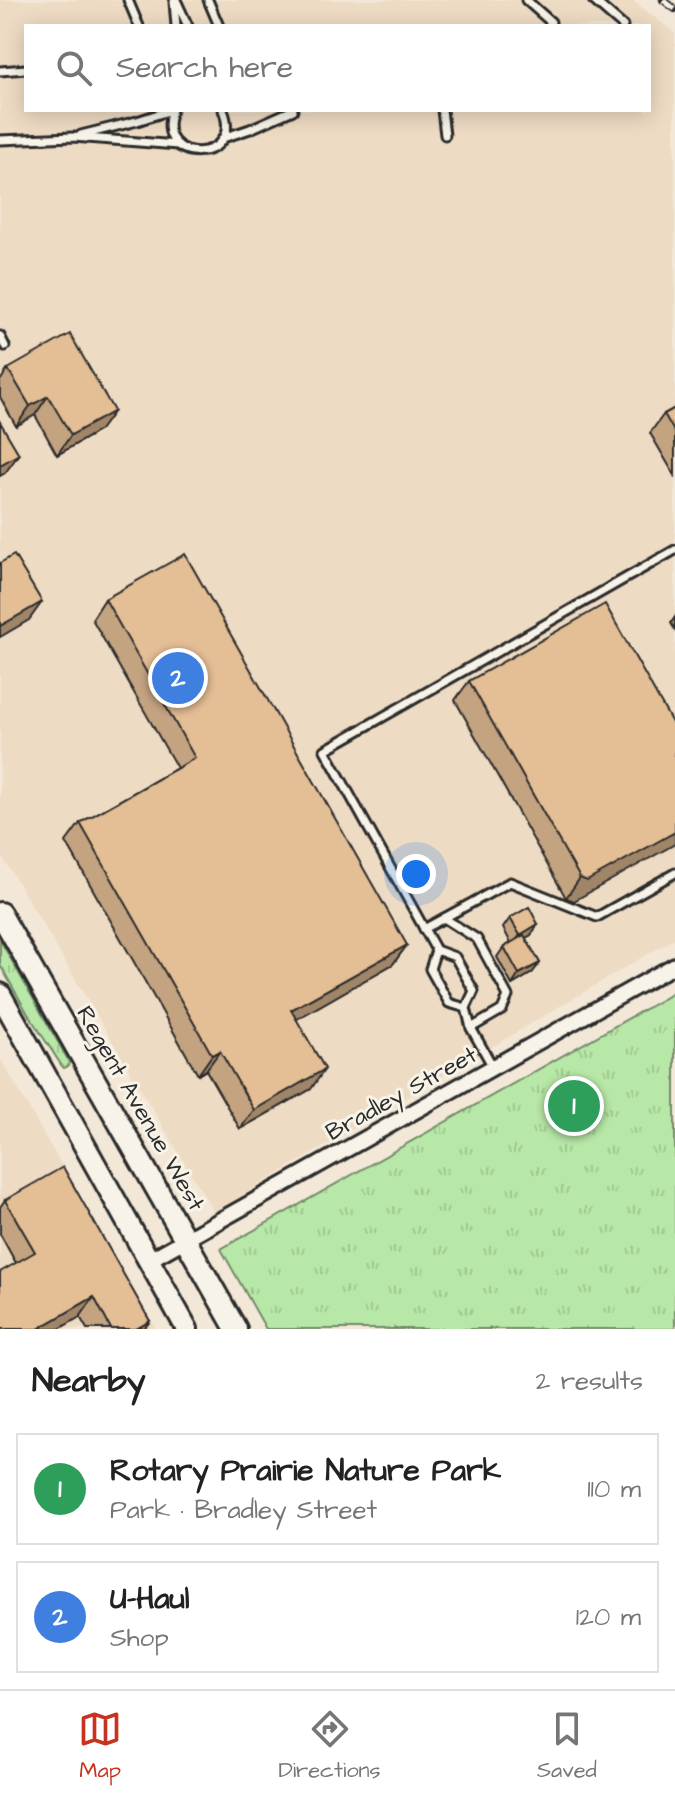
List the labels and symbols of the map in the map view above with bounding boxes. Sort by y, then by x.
pin: 2 [152,648,204,708]
your location [396,854,436,894]
street label: Regent Avenue West [67,1000,213,1218]
street label: Bradley Street [320,1038,484,1150]
pin: 1 [548,1076,600,1136]

